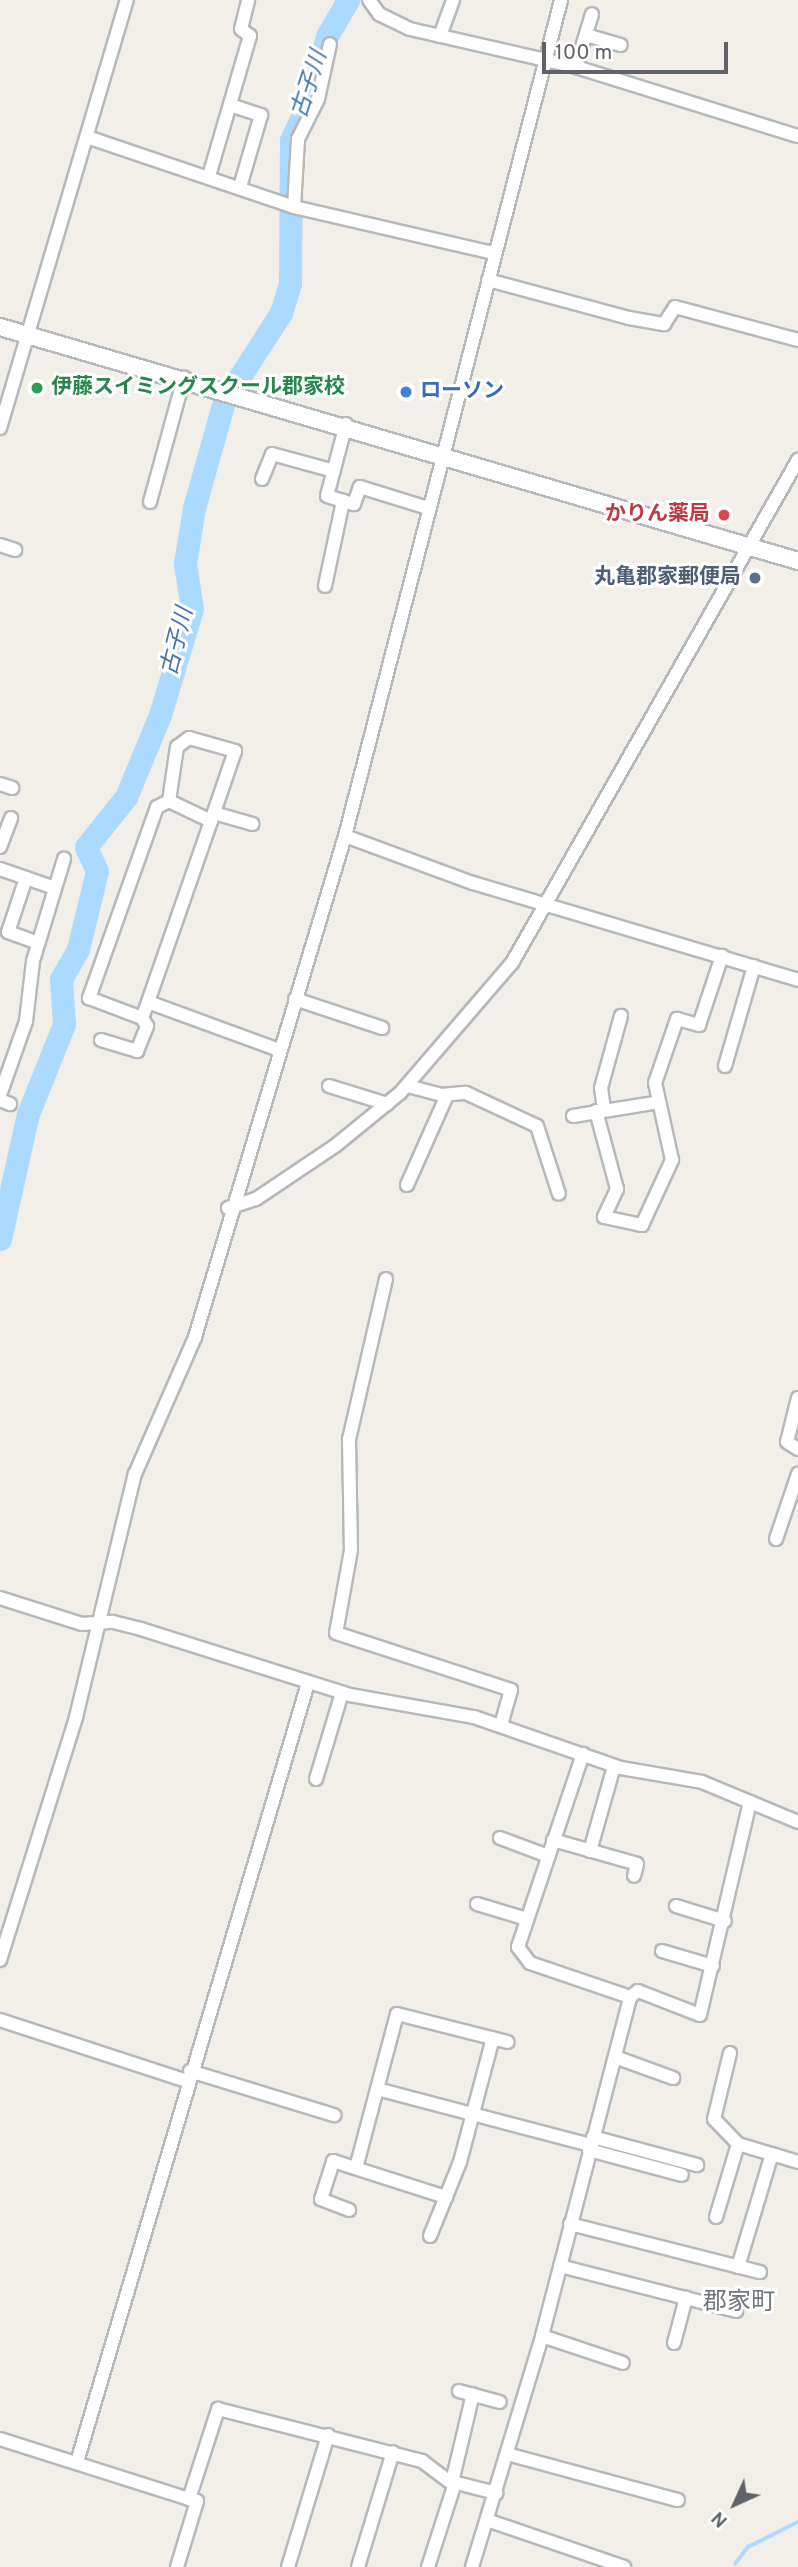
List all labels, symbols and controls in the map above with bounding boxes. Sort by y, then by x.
scale bar [546,28,732,72]
text: 100 m [555,40,612,67]
water label: 古子川 [287,48,335,122]
place label: 伊藤スイミングスクール郡家校 [51,375,345,401]
place label: ローソン [420,379,504,405]
marker: 伊藤スイミングスクール郡家校 [29,380,45,396]
marker: ローソン [398,384,414,400]
place label: かりん薬局 [605,502,710,528]
marker: かりん薬局 [716,507,732,523]
place label: 丸亀郡家郵便局 [594,565,741,591]
marker: 丸亀郡家郵便局 [747,570,763,586]
water label: 古子川 [157,605,201,679]
district label: 郡家町 [703,2290,775,2318]
north arrow [700,2469,770,2539]
text: N [707,2506,733,2532]

